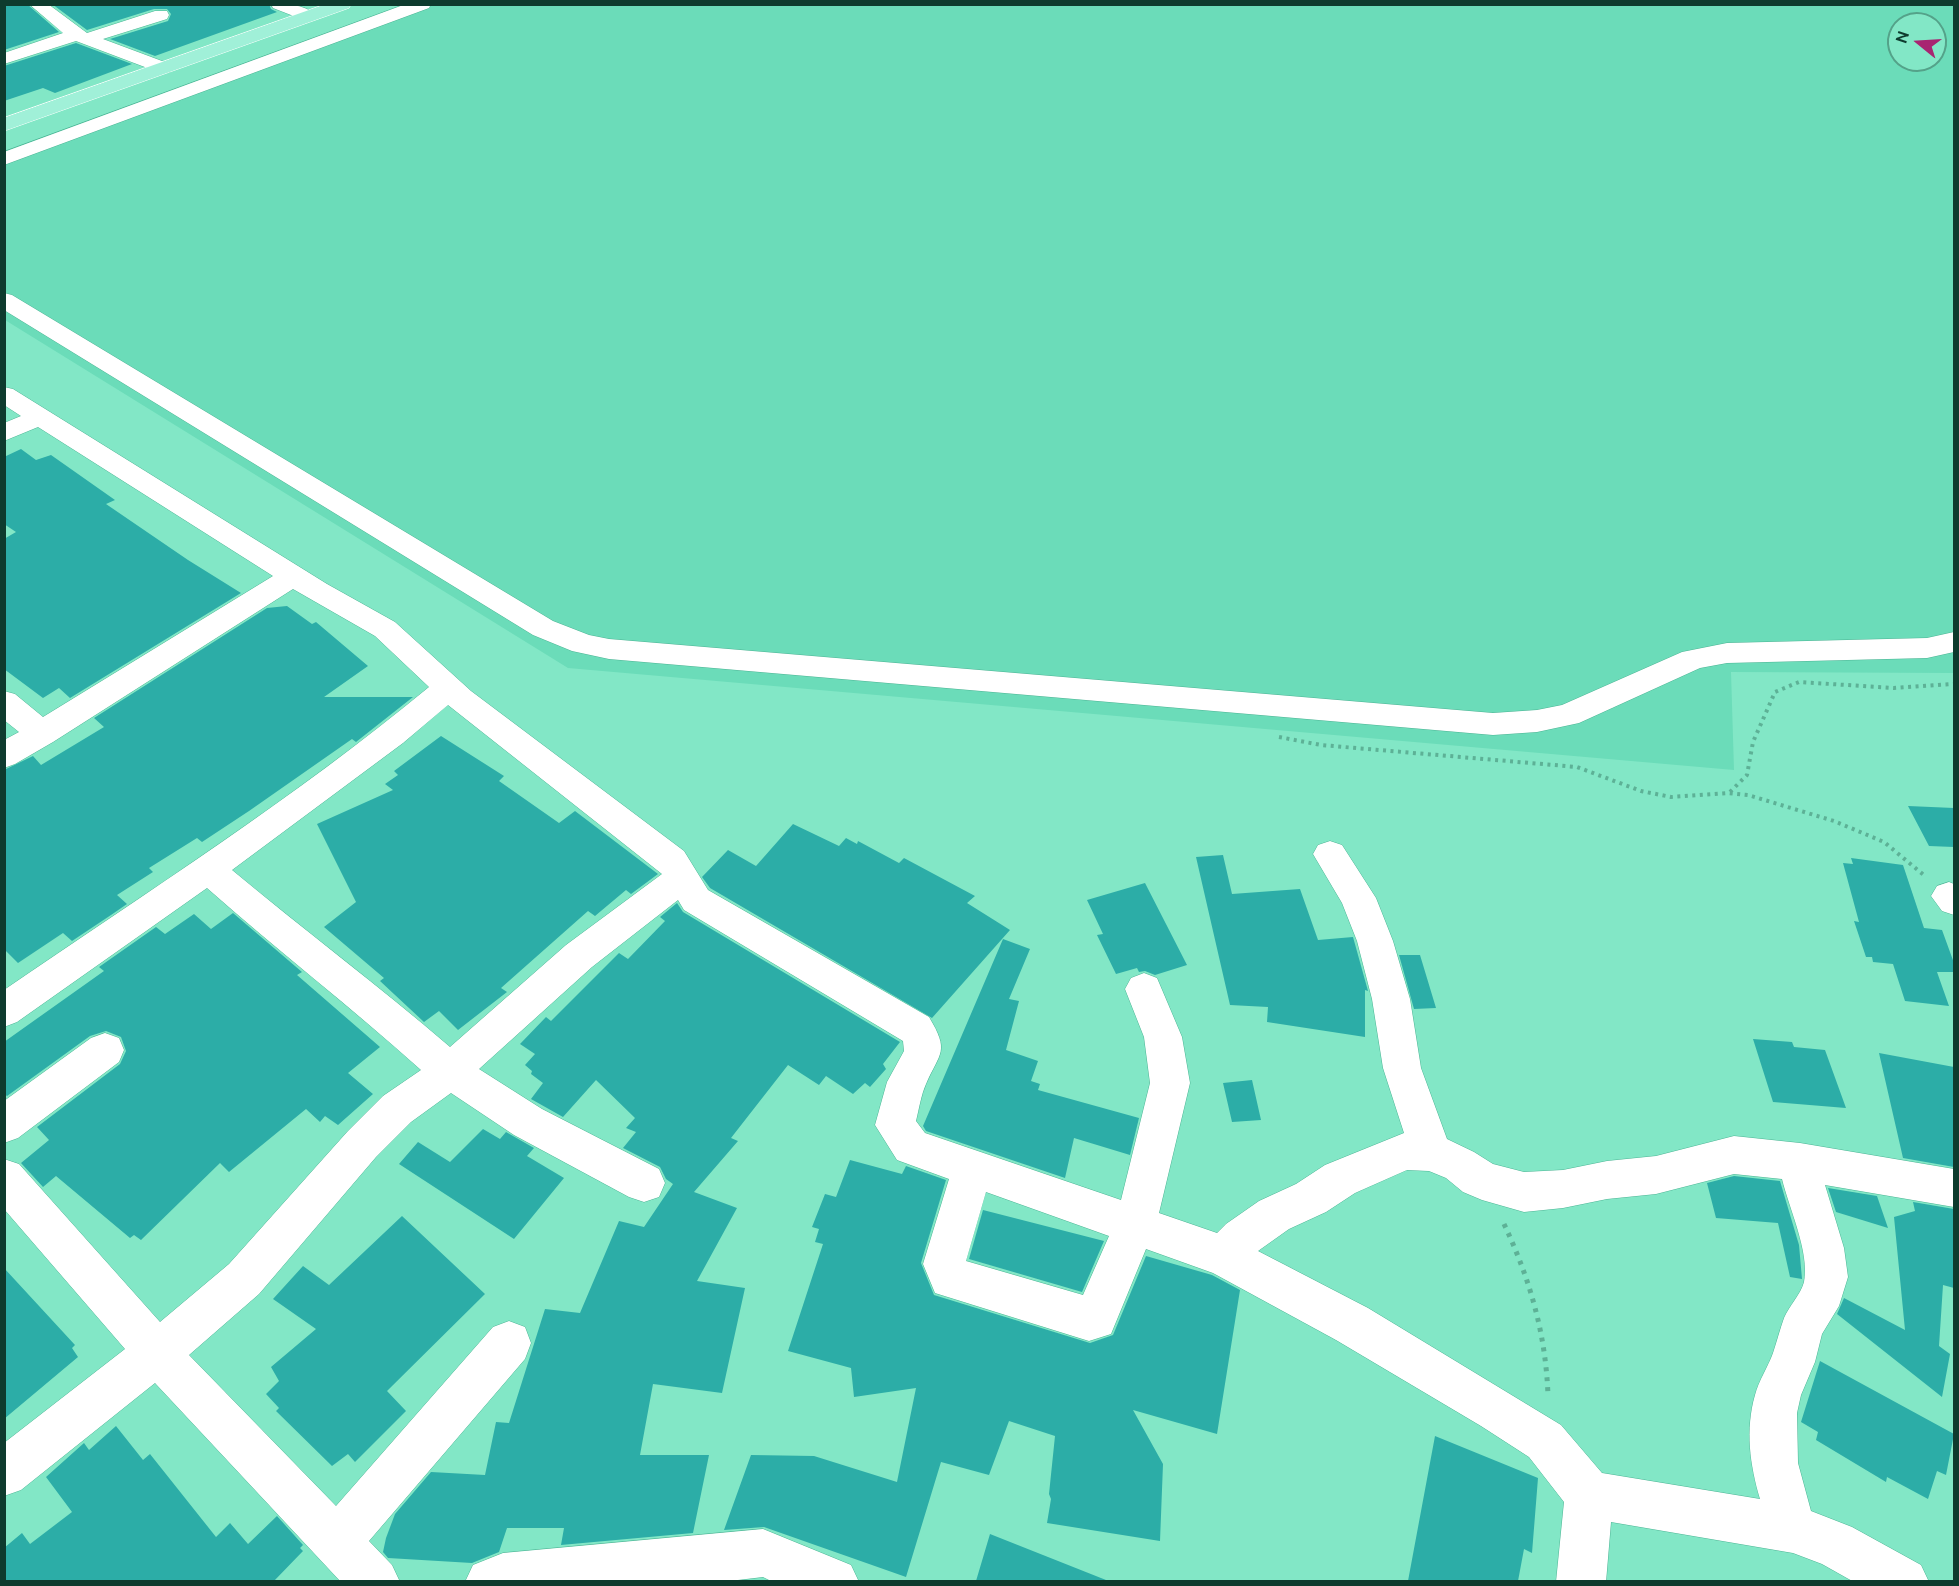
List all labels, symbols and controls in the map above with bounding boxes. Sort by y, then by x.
north arrow [1887,12,1947,72]
text: N [1891,29,1912,46]

